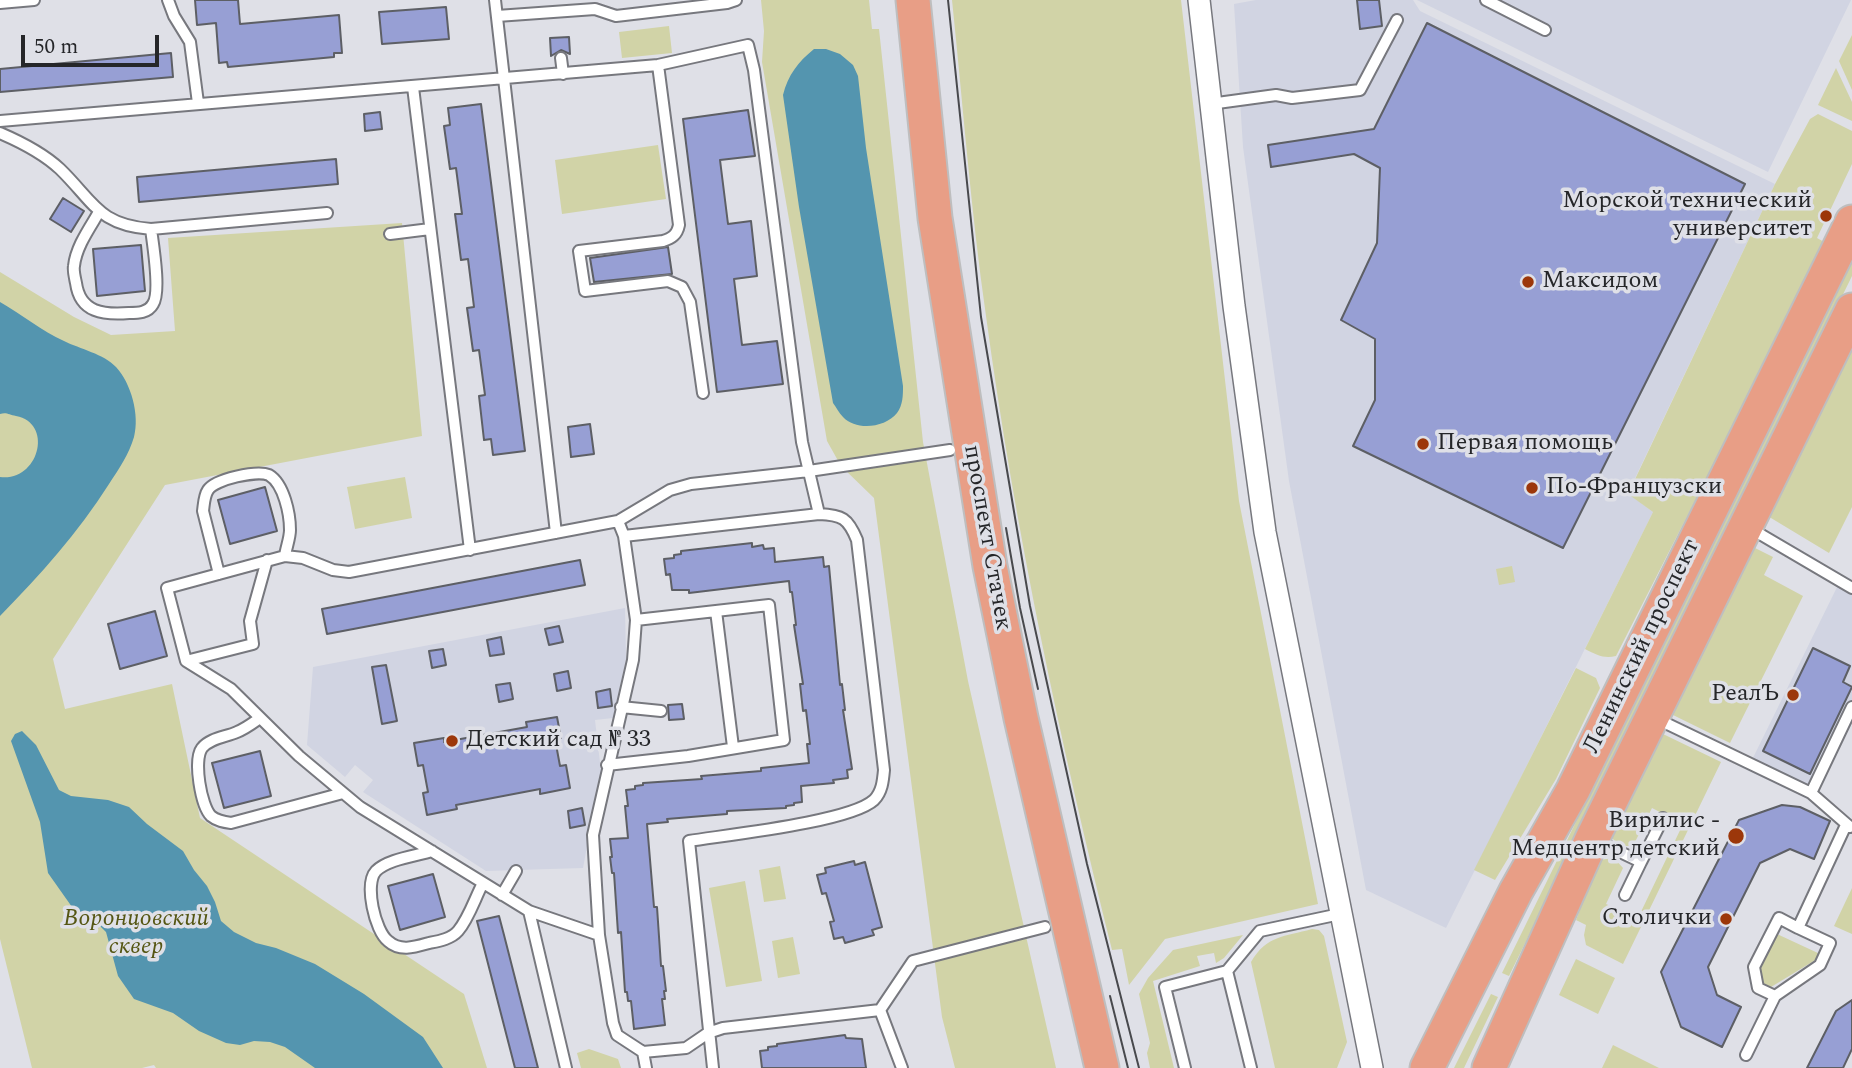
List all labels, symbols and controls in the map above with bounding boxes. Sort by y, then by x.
scale bar [24,21,163,65]
text: 50 m [34,31,78,63]
place label: Морской технический университет [1562,188,1812,244]
marker: Морской технический университет [1818,208,1834,224]
place label: Максидом [1542,268,1658,296]
marker: Максидом [1520,274,1536,290]
place label: Первая помощь [1437,430,1613,458]
marker: Первая помощь [1415,436,1431,452]
street label: проспект Стачек [956,443,1016,633]
place label: По-Французски [1546,474,1722,502]
marker: По-Французски [1524,480,1540,496]
street label: Ленинский проспект [1579,535,1707,759]
place label: РеалЪ [1711,681,1779,709]
marker: РеалЪ [1785,687,1801,703]
place label: Детский сад № 33 [466,727,651,755]
marker: Детский сад № 33 [444,733,460,749]
place label: Вирилис - Медцентр детский [1511,808,1720,864]
marker: Вирилис - Медцентр детский [1726,826,1746,846]
place label: Столички [1602,905,1712,933]
park label: Воронцовский сквер [63,906,209,962]
marker: Столички [1718,911,1734,927]

